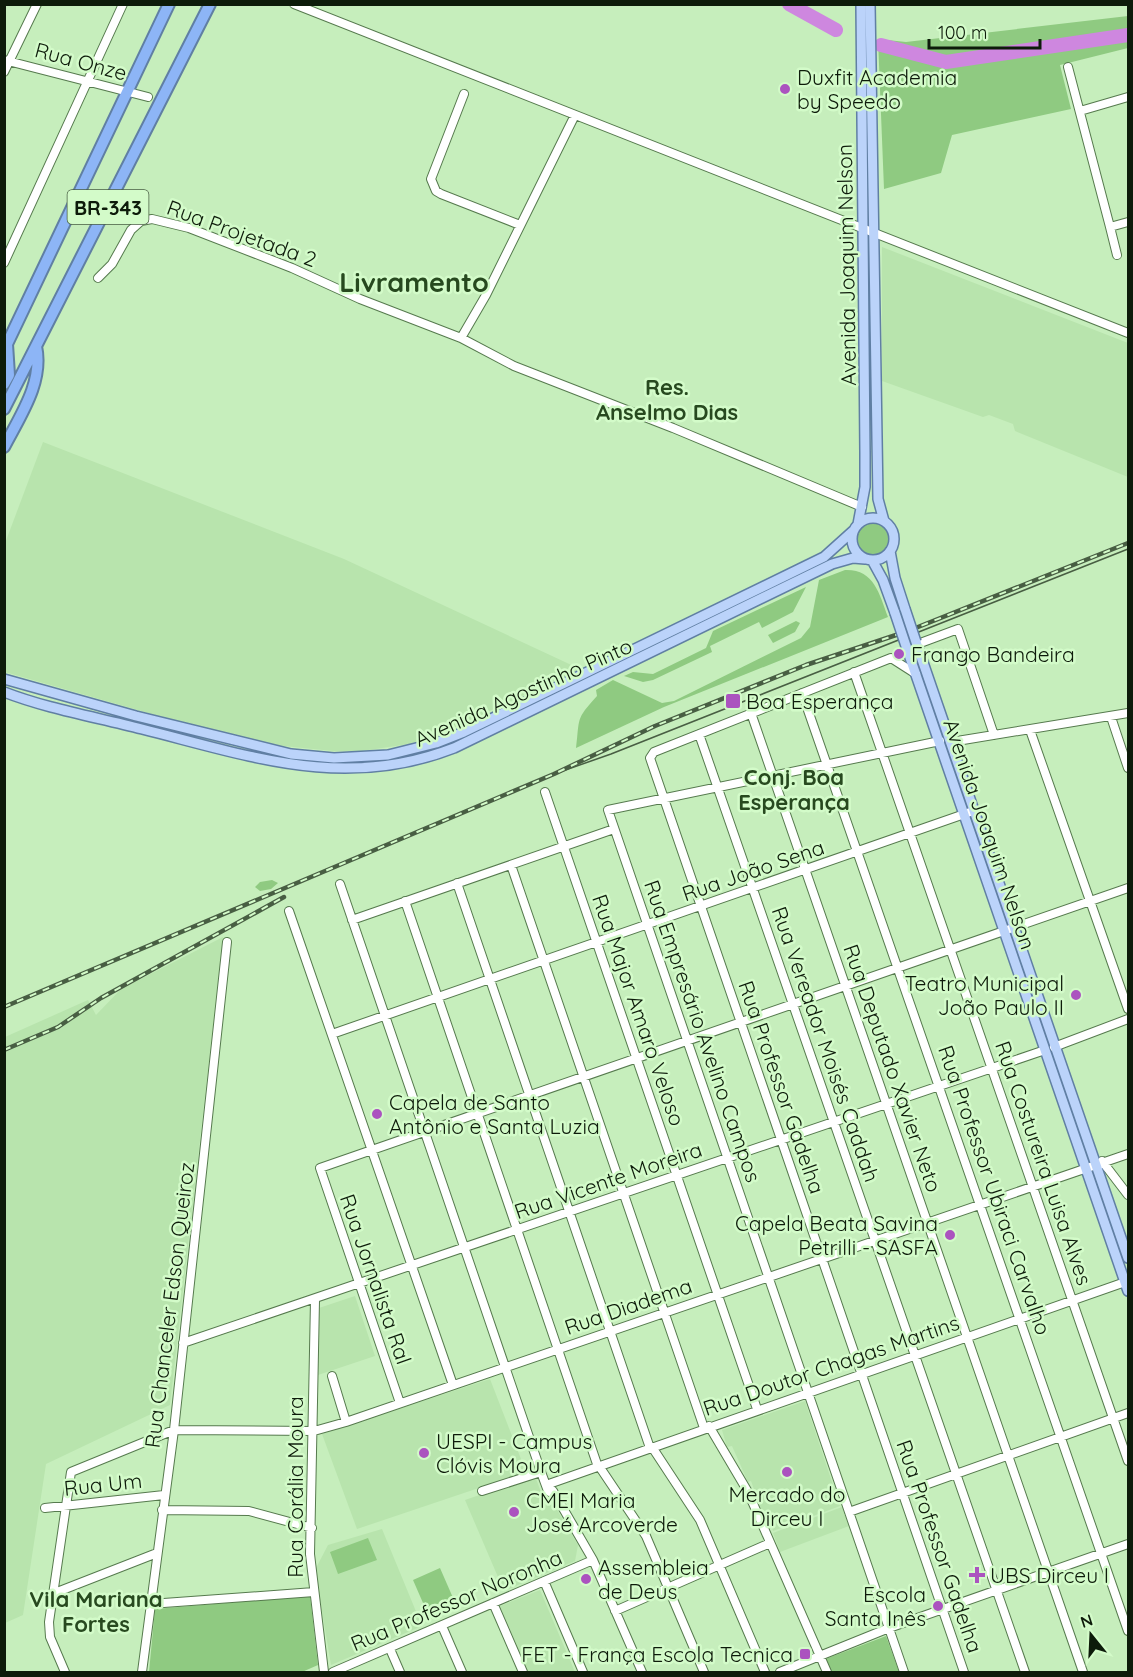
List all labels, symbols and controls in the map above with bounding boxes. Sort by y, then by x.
scale bar [929,12,1040,50]
text: 100 m [938,21,987,44]
street label: Rua Onze [32,36,130,86]
place label: Duxfit Academia by Speedo [797,64,957,114]
marker: Duxfit Academia by Speedo [778,82,792,96]
street label: Avenida Joaquim Nelson [831,144,861,386]
road number: BR-343 [68,190,148,224]
street label: Rua Projetada 2 [164,194,320,272]
district label: Livramento [339,265,489,299]
district label: Res. Anselmo Dias [596,373,738,426]
street label: Avenida Agostinho Pinto [410,632,636,752]
place label: Frango Bandeira [911,641,1075,667]
marker: Frango Bandeira [892,647,906,661]
place label: Boa Esperança [746,688,893,714]
marker: Boa Esperança [724,692,742,710]
street label: Avenida Joaquim Nelson [938,715,1042,953]
district label: Conj. Boa Esperança [738,763,850,816]
street label: Rua João Sena [678,834,828,906]
street label: Rua Empresário Avelino Campos [639,876,767,1186]
street label: Rua Major Amaro Veloso [587,891,691,1129]
street label: Rua Vereador Moisés Caddah [767,903,885,1185]
street label: Rua Deputado Xavier Neto [838,941,948,1195]
place label: Teatro Municipal João Paulo II [904,970,1064,1020]
street label: Rua Professor Gadelha [733,977,831,1197]
marker: Teatro Municipal João Paulo II [1069,988,1083,1002]
street label: Rua Costureira Luisa Alves [990,1037,1098,1289]
street label: Rua Professor Ubiraci Carvalho [933,1042,1057,1338]
place label: Capela de Santo Antônio e Santa Luzia [389,1089,600,1139]
marker: Capela de Santo Antônio e Santa Luzia [370,1107,384,1121]
street label: Rua Vicente Moreira [511,1136,705,1224]
street label: Rua Chanceler Edson Queiroz [139,1161,199,1449]
street label: Rua Jornalista Ral [335,1190,417,1368]
place label: Capela Beata Savina Petrilli - SASFA [735,1210,938,1260]
marker: Capela Beata Savina Petrilli - SASFA [943,1228,957,1242]
street label: Rua Diadema [561,1272,695,1340]
street label: Rua Doutor Chagas Martins [700,1309,962,1421]
street label: Rua Corália Moura [282,1396,308,1578]
place label: UESPI - Campus Clóvis Moura [436,1428,592,1478]
street label: Rua Professor Gadelha [891,1436,989,1656]
marker: UESPI - Campus Clóvis Moura [417,1446,431,1460]
marker: Mercado do Dirceu I [780,1465,794,1479]
street label: Rua Um [63,1467,143,1501]
place label: Mercado do Dirceu I [728,1481,846,1531]
place label: CMEI Maria José Arcoverde [526,1487,678,1537]
marker: CMEI Maria José Arcoverde [507,1505,521,1519]
street label: Rua Professor Noronha [346,1544,566,1656]
place label: Assembleia de Deus [598,1554,709,1604]
place label: UBS Dirceu I [990,1562,1109,1588]
marker: UBS Dirceu I [968,1566,986,1584]
marker: Assembleia de Deus [579,1572,593,1586]
place label: Escola Santa Inês [825,1581,926,1631]
district label: Vila Mariana Fortes [29,1585,163,1638]
marker: Escola Santa Inês [931,1599,945,1613]
north arrow [1061,1605,1121,1665]
text: N [1078,1609,1095,1632]
place label: FET - França Escola Tecnica [521,1641,793,1667]
marker: FET - França Escola Tecnica [798,1647,812,1661]

